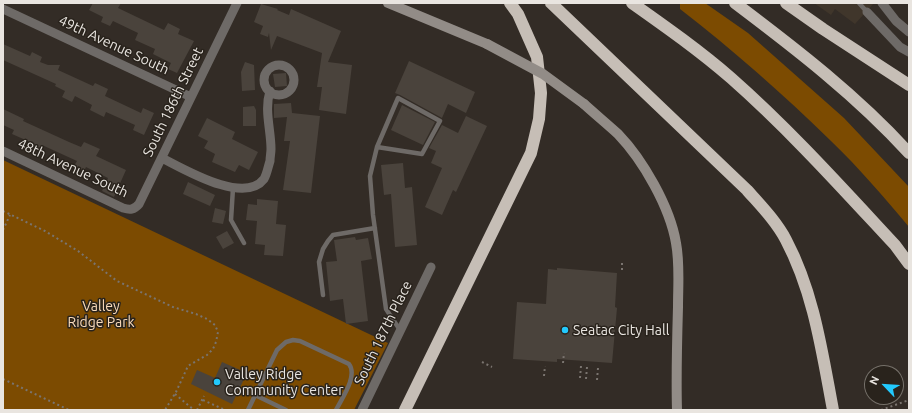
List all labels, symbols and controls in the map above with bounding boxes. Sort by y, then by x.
street label: 49th Avenue South [56,12,172,78]
street label: South 186th Street [139,45,207,159]
street label: 48th Avenue South [15,135,131,201]
street label: South 187th Place [350,278,416,388]
park label: Valley Ridge Park [67,298,135,330]
place label: Seatac City Hall [573,322,669,338]
marker: Seatac City Hall [560,325,570,335]
north arrow [864,365,904,405]
place label: Valley Ridge Community Center [225,366,344,398]
text: N [867,374,881,387]
marker: Valley Ridge Community Center [212,377,222,387]

